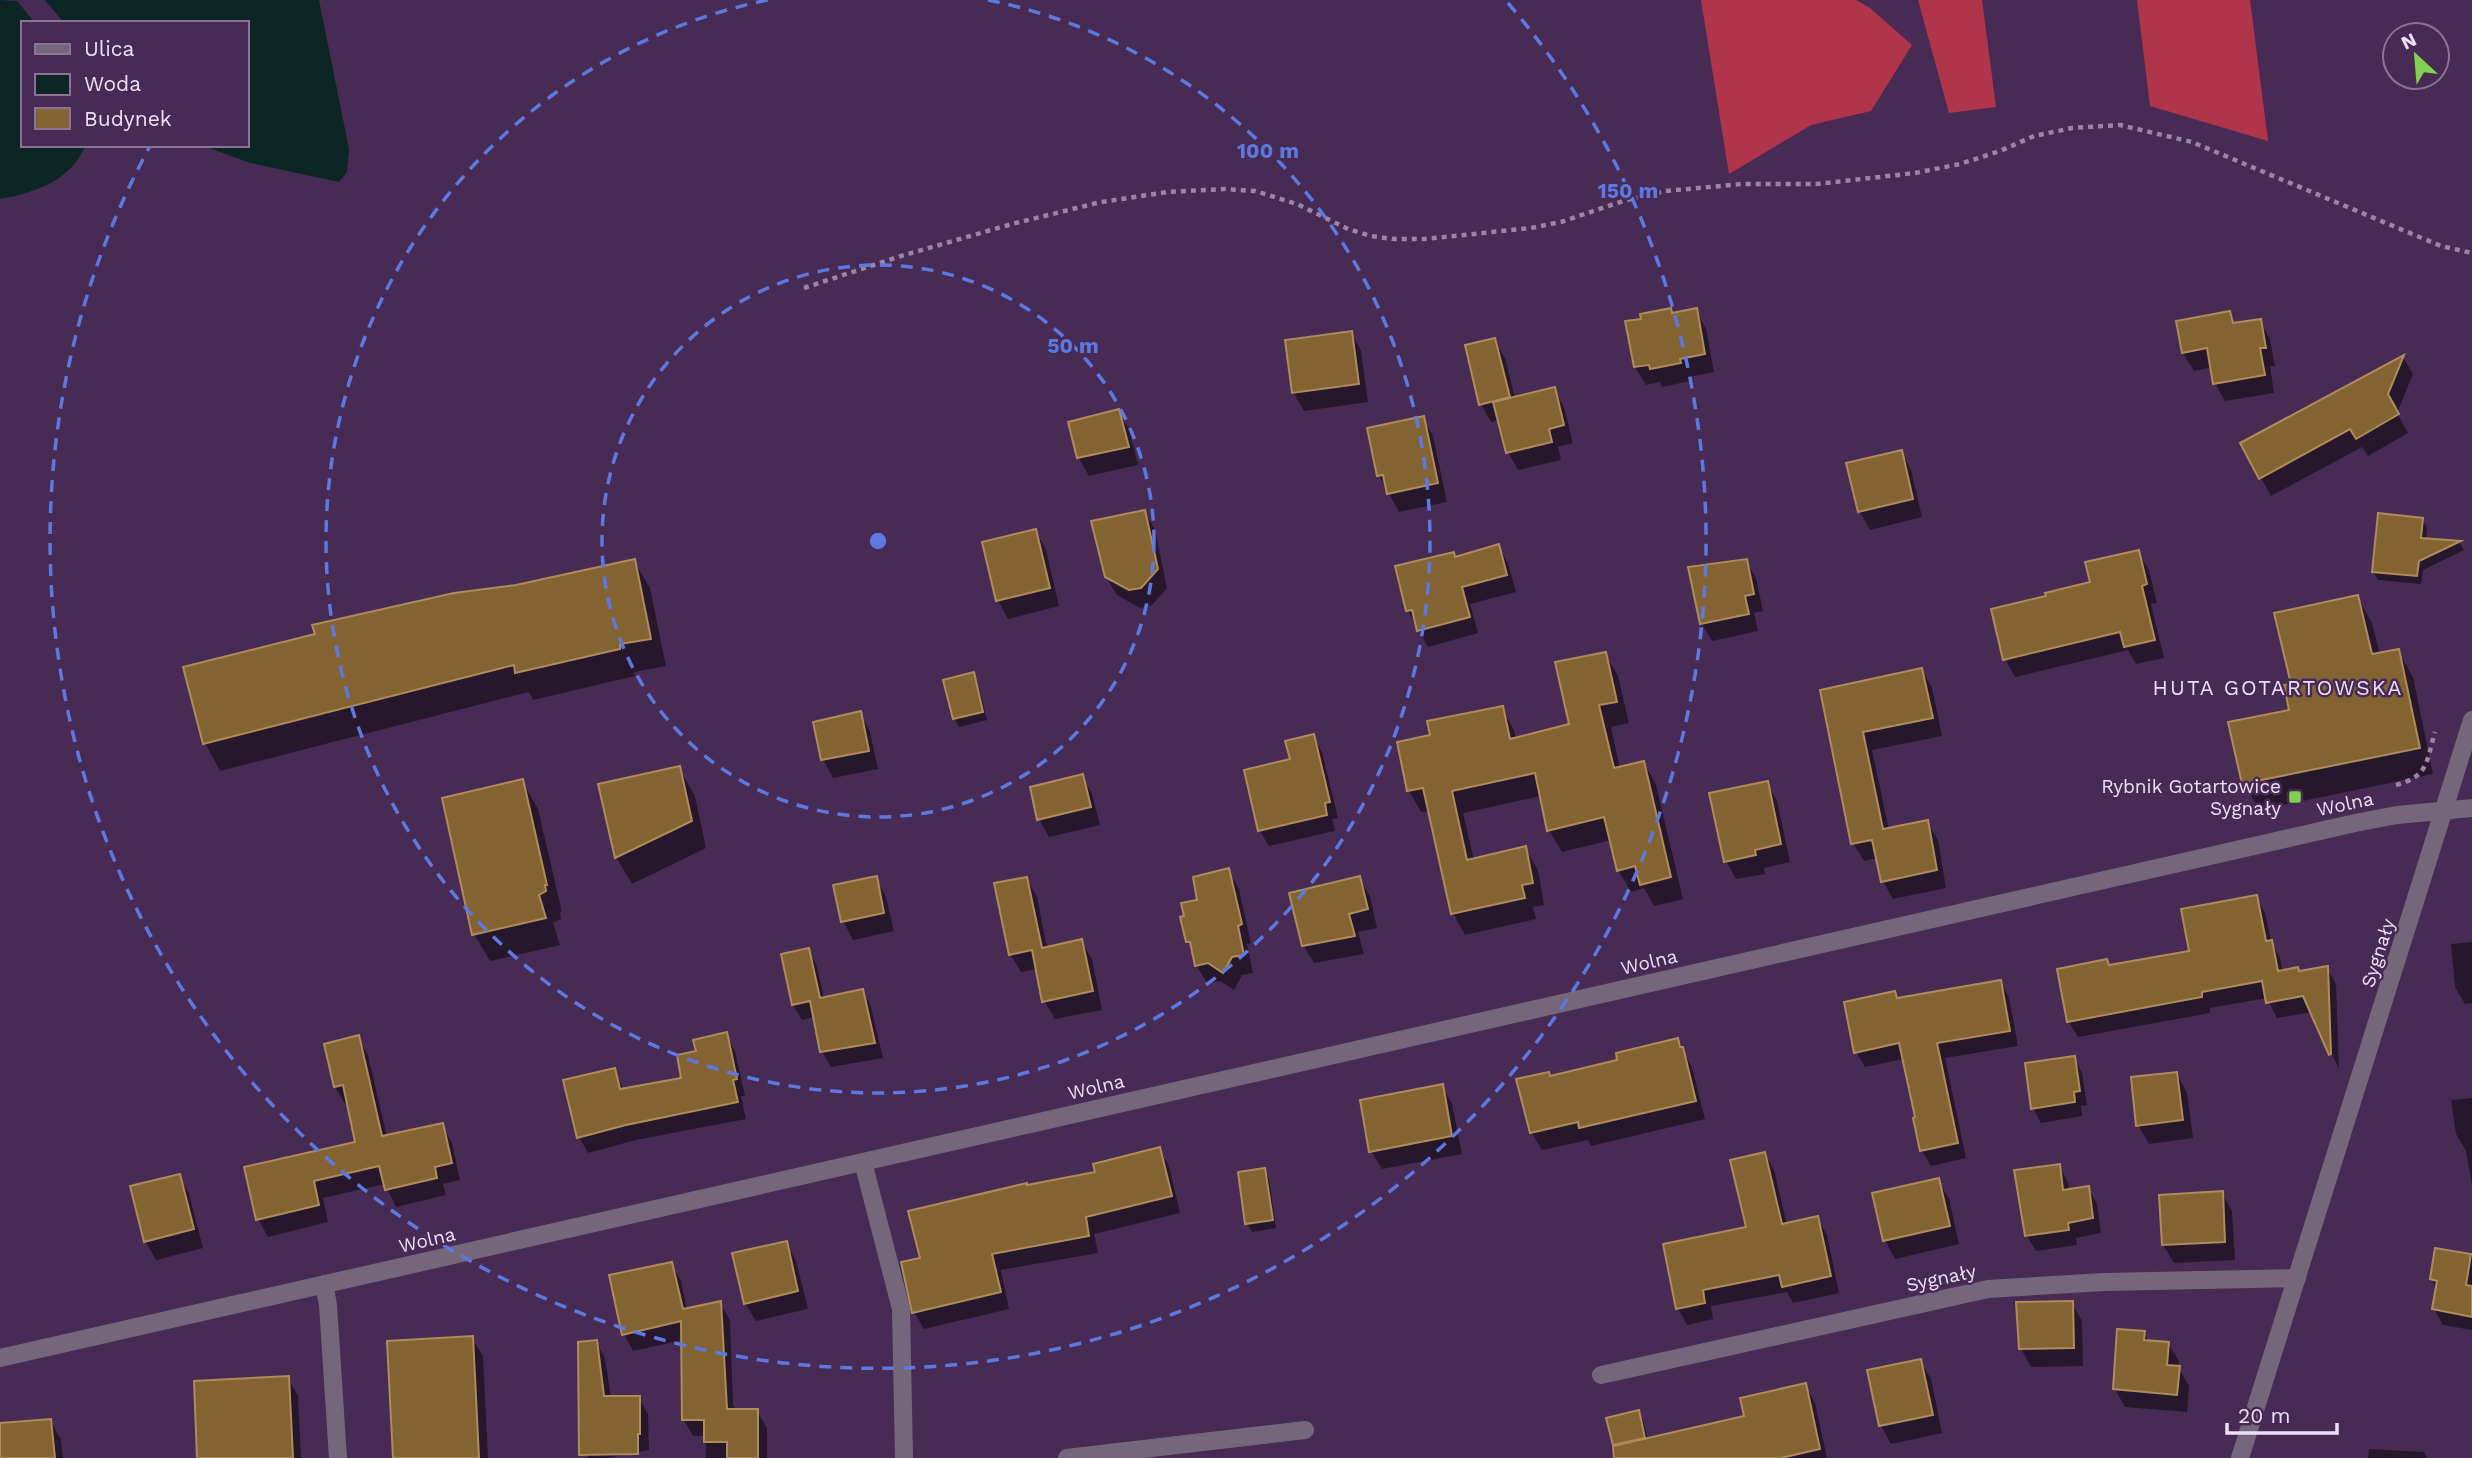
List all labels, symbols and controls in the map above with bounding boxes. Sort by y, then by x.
legend [21,21,248,147]
north arrow [2381,21,2451,91]
text: N [2397,28,2420,55]
text: Ulica [84,36,135,61]
text: Woda [84,71,141,96]
text: Budynek [84,106,172,131]
text: 100 m [1237,138,1299,163]
text: 150 m [1598,178,1658,203]
text: 50 m [1047,333,1099,358]
centre of rings [866,529,890,553]
district label: HUTA GOTARTOWSKA [2153,675,2403,700]
place label: Rybnik Gotartowice Sygnały [2101,775,2281,820]
street label: Wolna [2315,787,2376,821]
marker: Rybnik Gotartowice Sygnały [2287,789,2303,805]
street label: Sygnały [2356,916,2400,990]
street label: Wolna [1618,944,1680,980]
street label: Wolna [1065,1069,1127,1105]
street label: Wolna [396,1222,458,1258]
street label: Sygnały [1904,1259,1978,1297]
scale bar [2227,1392,2337,1436]
text: 20 m [2238,1403,2290,1428]

